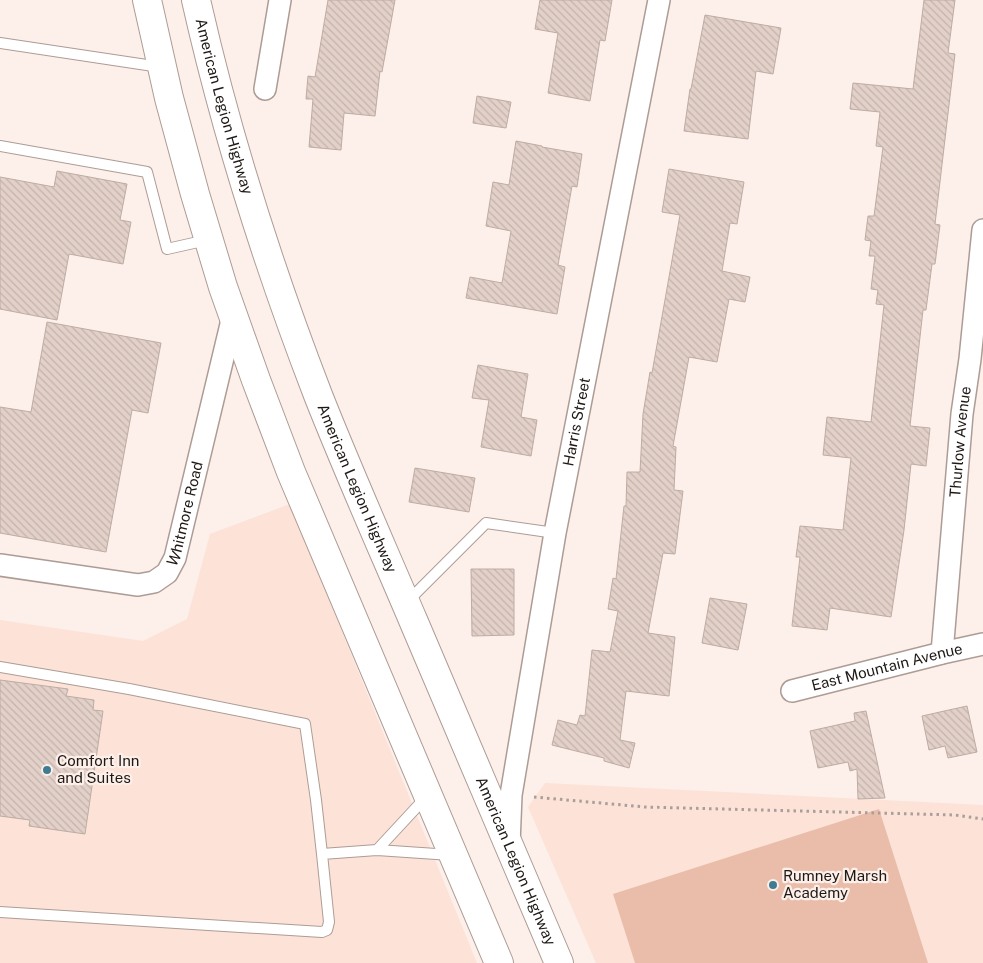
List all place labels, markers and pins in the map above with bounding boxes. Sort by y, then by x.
place label: Comfort Inn and Suites [57,752,140,786]
marker: Comfort Inn and Suites [41,764,53,776]
place label: Rumney Marsh Academy [783,867,887,901]
marker: Rumney Marsh Academy [767,879,779,891]

